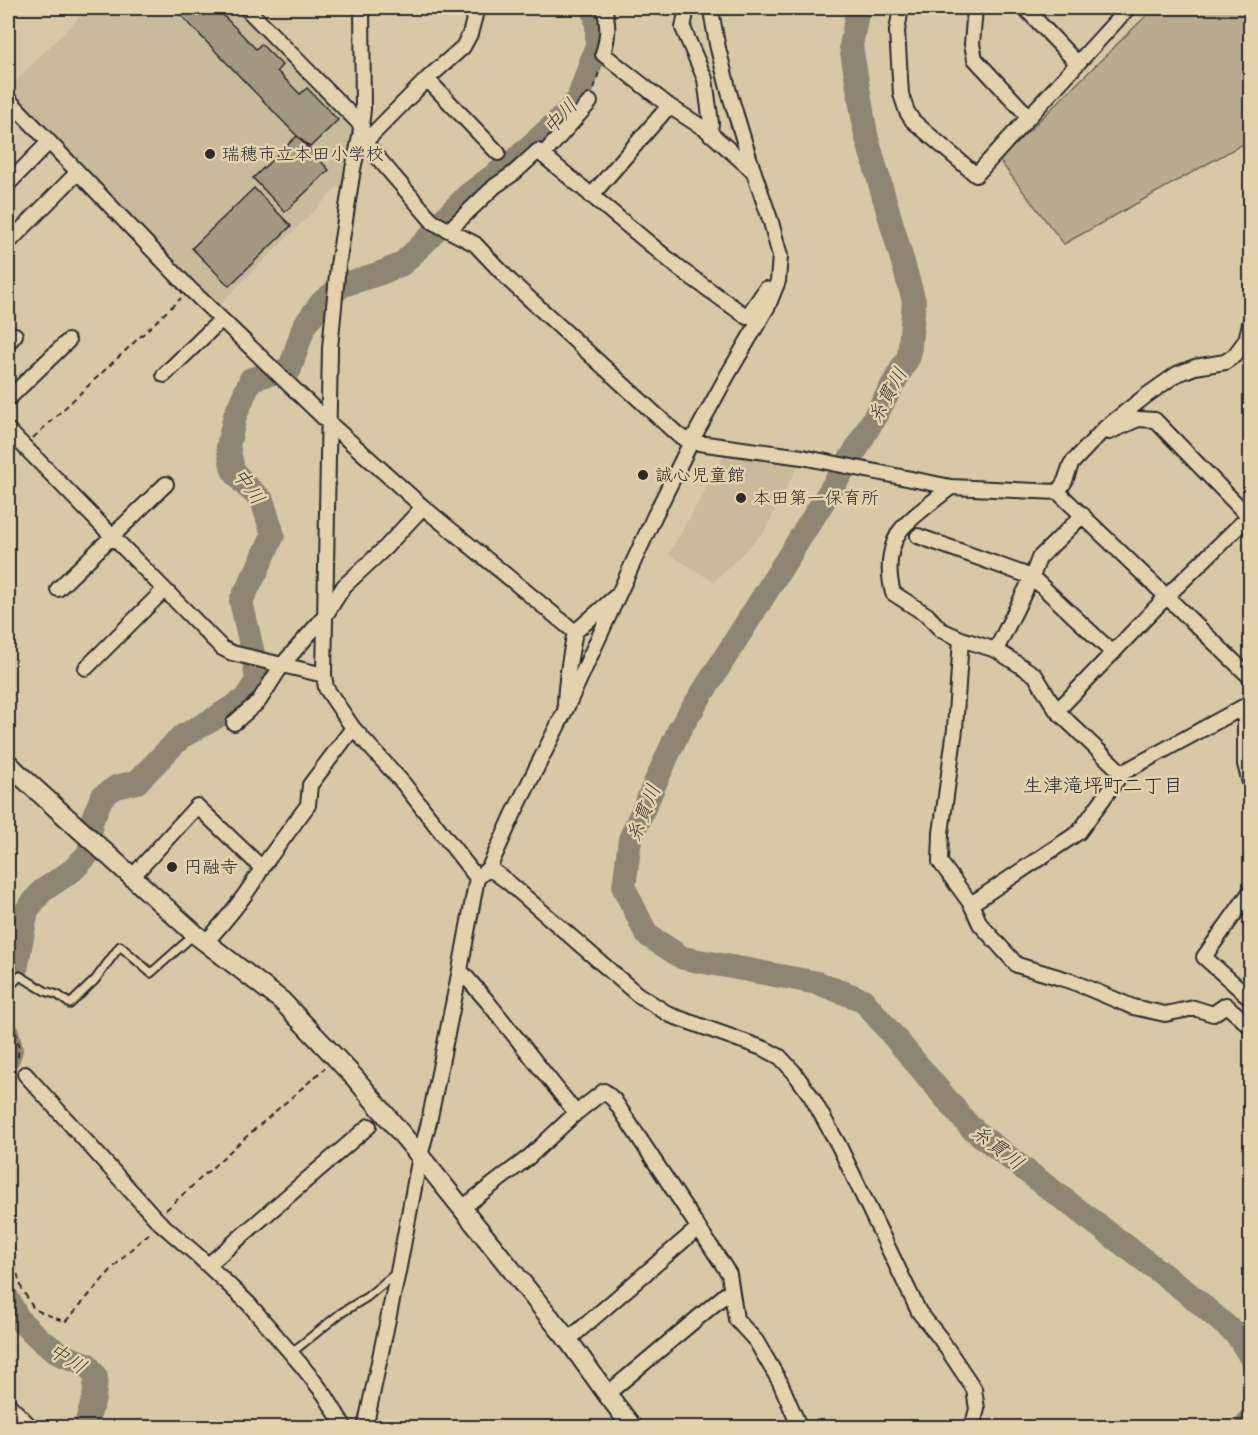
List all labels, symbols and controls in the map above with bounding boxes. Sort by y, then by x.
water label: 中川 [539,95,585,141]
place label: 瑞穂市立本田小学校 [222,145,384,167]
marker: 瑞穂市立本田小学校 [203,147,217,161]
water label: 糸貫川 [864,364,915,429]
water label: 中川 [225,464,269,511]
place label: 誠心児童館 [655,466,745,488]
marker: 誠心児童館 [636,468,650,482]
place label: 本田第一保育所 [753,489,879,511]
marker: 本田第一保育所 [734,491,748,505]
district label: 生津滝坪町二丁目 [1023,775,1183,800]
water label: 糸貫川 [622,781,668,846]
place label: 円融寺 [184,858,238,880]
marker: 円融寺 [165,860,179,874]
water label: 糸貫川 [965,1121,1028,1177]
water label: 中川 [43,1339,90,1381]

